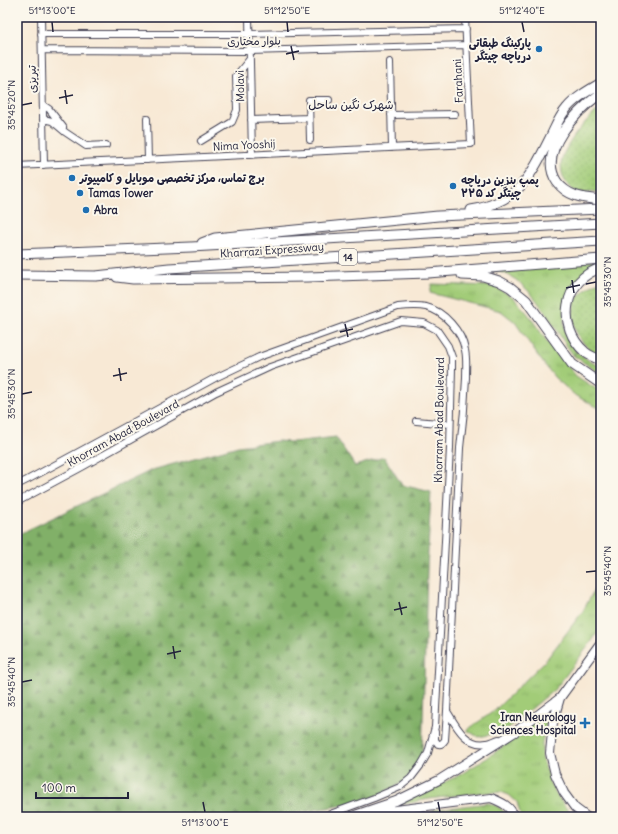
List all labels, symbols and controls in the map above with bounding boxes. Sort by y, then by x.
text: 51°13'00"E [28,4,76,17]
text: 51°12'50"E [264,4,310,17]
text: 51°12'40"E [499,4,545,17]
street label: بلوار مختاری [227,34,281,49]
place label: پارکینگ طبقاتی دریاچه چیتگر [469,36,532,64]
marker: پارکینگ طبقاتی دریاچه چیتگر [534,44,544,54]
street label: Farahani [450,59,466,103]
street label: تبریزی [25,64,40,93]
street label: Molavi [233,70,247,102]
text: 35°45'20"N [5,80,18,130]
district label: شهرک نگین ساحل [308,97,394,112]
street label: Nima Yooshij [212,136,276,154]
place label: برج تماس، مرکز تخصصی موبایل و کامپیوتر [79,171,265,186]
marker: برج تماس، مرکز تخصصی موبایل و کامپیوتر [67,173,77,183]
place label: پمپ بنزین دریاچه چیتگر کد ۲۲۵ [461,173,540,201]
marker: پمپ بنزین دریاچه چیتگر کد ۲۲۵ [448,181,458,191]
place label: Tamas Tower [88,186,154,200]
marker: Tamas Tower [75,188,85,198]
place label: Abra [94,203,119,217]
marker: Abra [81,205,91,215]
street label: Kharrazi Expressway [220,239,324,261]
road number: 14 [339,249,357,265]
text: 35°45'30"N [601,257,614,307]
street label: Khorram Abad Boulevard [431,356,447,483]
text: 35°45'30"N [5,369,18,419]
street label: Khorram Abad Boulevard [65,396,182,470]
text: 35°45'40"N [601,546,614,596]
text: 35°45'40"N [5,657,18,707]
place label: Iran Neurology Sciences Hospital [490,710,576,738]
marker: Iran Neurology Sciences Hospital [579,717,591,729]
scale bar [36,774,128,800]
text: 100 m [42,780,76,795]
text: 51°13'00"E [181,816,229,829]
text: 51°12'50"E [417,816,463,829]

